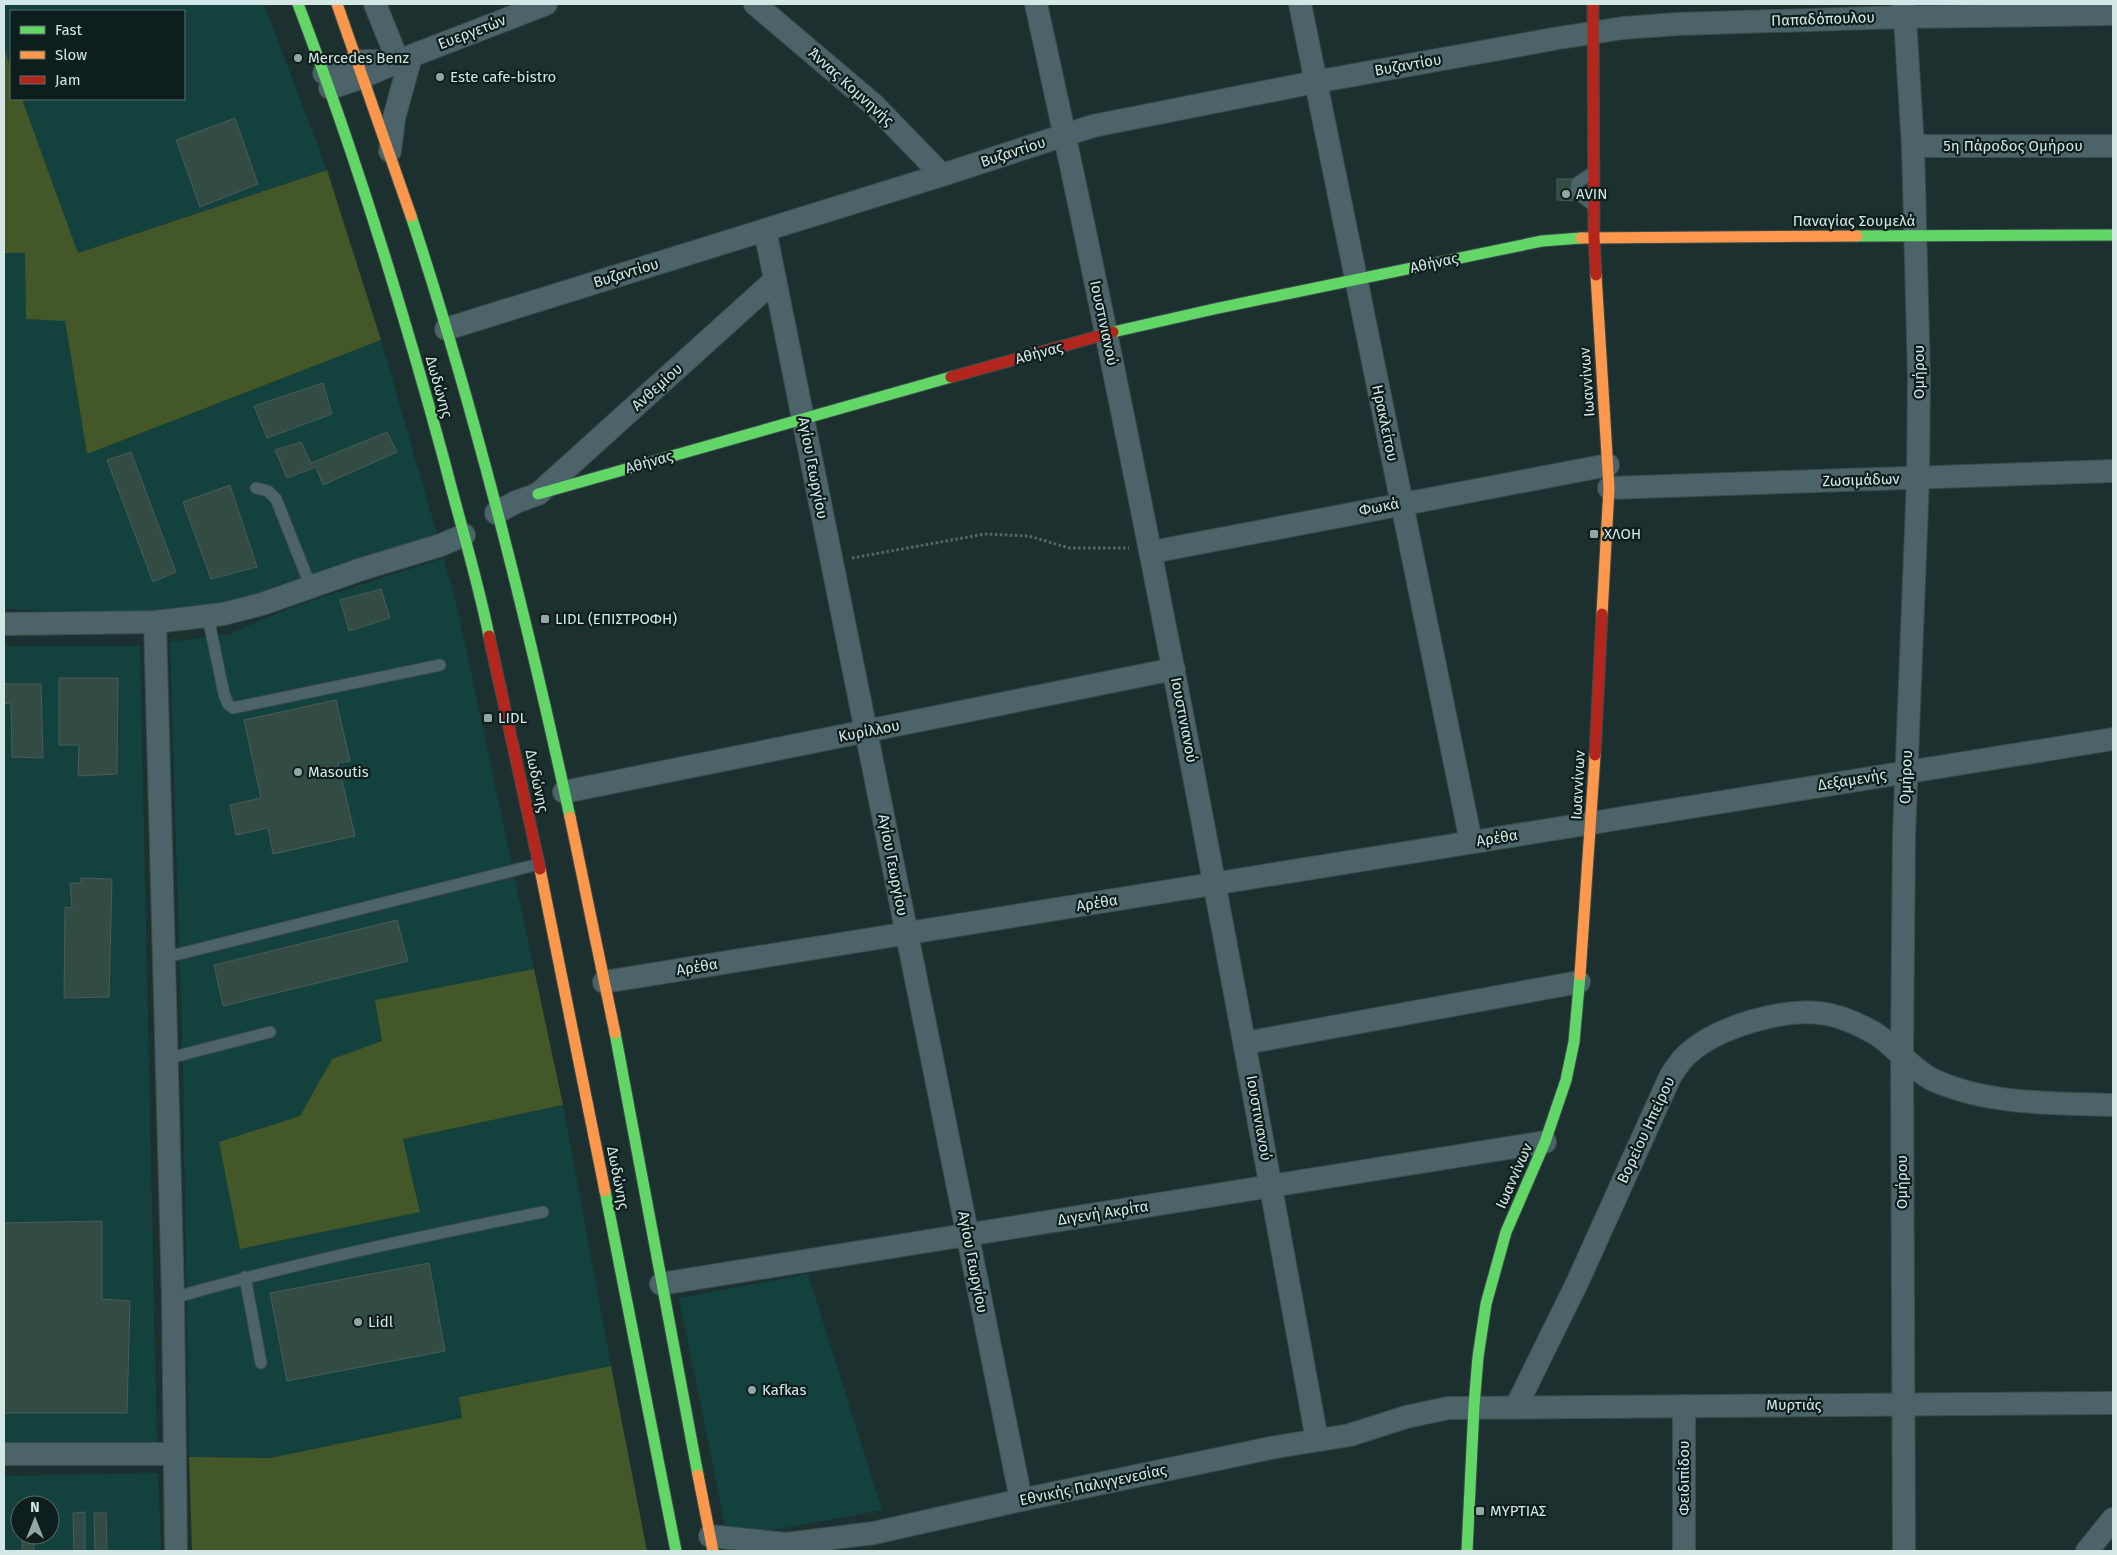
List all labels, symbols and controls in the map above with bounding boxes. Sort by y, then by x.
street label: Παπαδόπουλου [1771,8,1875,30]
legend [10,10,185,100]
street label: Ευεργετών [435,11,509,53]
text: Fast [55,21,82,39]
street label: Άννας Κομνηνής [805,44,897,130]
text: Slow [55,46,87,64]
place label: Mercedes Benz [308,49,409,67]
street label: Βυζαντίου [1373,50,1443,80]
marker: Mercedes Benz [292,52,304,64]
place label: Este cafe-bistro [450,68,556,86]
text: Jam [55,71,81,89]
marker: Este cafe-bistro [434,71,446,83]
street label: Βυζαντίου [978,133,1048,171]
street label: 5η Πάροδος Ομήρου [1943,137,2083,155]
place label: AVIN [1576,185,1607,203]
marker: AVIN [1560,188,1572,200]
street label: Παναγίας Σουμελά [1793,212,1915,230]
street label: Αθήνας [1408,249,1460,277]
street label: Βυζαντίου [591,255,661,291]
street label: Ιουστινιανού [1086,279,1122,367]
street label: Αθήνας [1013,338,1065,368]
street label: Ομήρου [1910,345,1928,399]
street label: Ιωαννίνων [1576,346,1598,417]
street label: Δωδώνης [422,354,456,420]
street label: Ανθεμίου [628,360,686,414]
street label: Ηρακλείτου [1368,383,1402,463]
street label: Αγίου Γεωργίου [794,416,832,520]
street label: Αθήνας [623,447,675,477]
street label: Ζωσιμάδων [1822,470,1901,490]
street label: Φωκά [1357,494,1401,520]
place label: ΧΛΟΗ [1604,525,1641,543]
marker: ΧΛΟΗ [1588,528,1600,540]
place label: LIDL (ΕΠΙΣΤΡΟΦΗ) [555,610,677,628]
marker: LIDL (ΕΠΙΣΤΡΟΦΗ) [539,613,551,625]
street label: Ιουστινιανού [1167,676,1201,764]
place label: LIDL [498,709,528,727]
marker: LIDL [482,712,494,724]
street label: Κυρίλλου [837,716,901,746]
street label: Δωδώνης [522,748,552,814]
street label: Ιωαννίνων [1567,749,1589,820]
street label: Ομήρου [1896,750,1916,804]
place label: Masoutis [308,763,369,781]
marker: Masoutis [292,766,304,778]
street label: Δεξαμενής [1816,766,1888,794]
street label: Αγίου Γεωργίου [874,813,912,917]
street label: Αρέθα [1475,826,1519,850]
street label: Αρέθα [1075,891,1119,915]
street label: Αρέθα [675,955,719,979]
street label: Ιουστινιανού [1243,1074,1275,1162]
street label: Βορείου Ηπείρου [1613,1074,1679,1186]
street label: Ιωαννίνων [1492,1140,1537,1211]
street label: Δωδώνης [603,1145,633,1211]
street label: Ομήρου [1893,1155,1911,1209]
street label: Διγενή Ακρίτα [1056,1197,1150,1229]
street label: Αγίου Γεωργίου [954,1210,992,1314]
place label: Lidl [368,1313,394,1331]
marker: Lidl [352,1316,364,1328]
place label: Kafkas [762,1381,806,1399]
marker: Kafkas [746,1384,758,1396]
street label: Μυρτιάς [1766,1396,1822,1414]
street label: Φειδιπίδου [1675,1440,1693,1516]
street label: Εθνικής Παλιγγενεσίας [1018,1461,1168,1509]
north arrow [10,1495,60,1545]
text: N [30,1499,40,1516]
place label: ΜΥΡΤΙΑΣ [1490,1502,1546,1520]
marker: ΜΥΡΤΙΑΣ [1474,1505,1486,1517]

